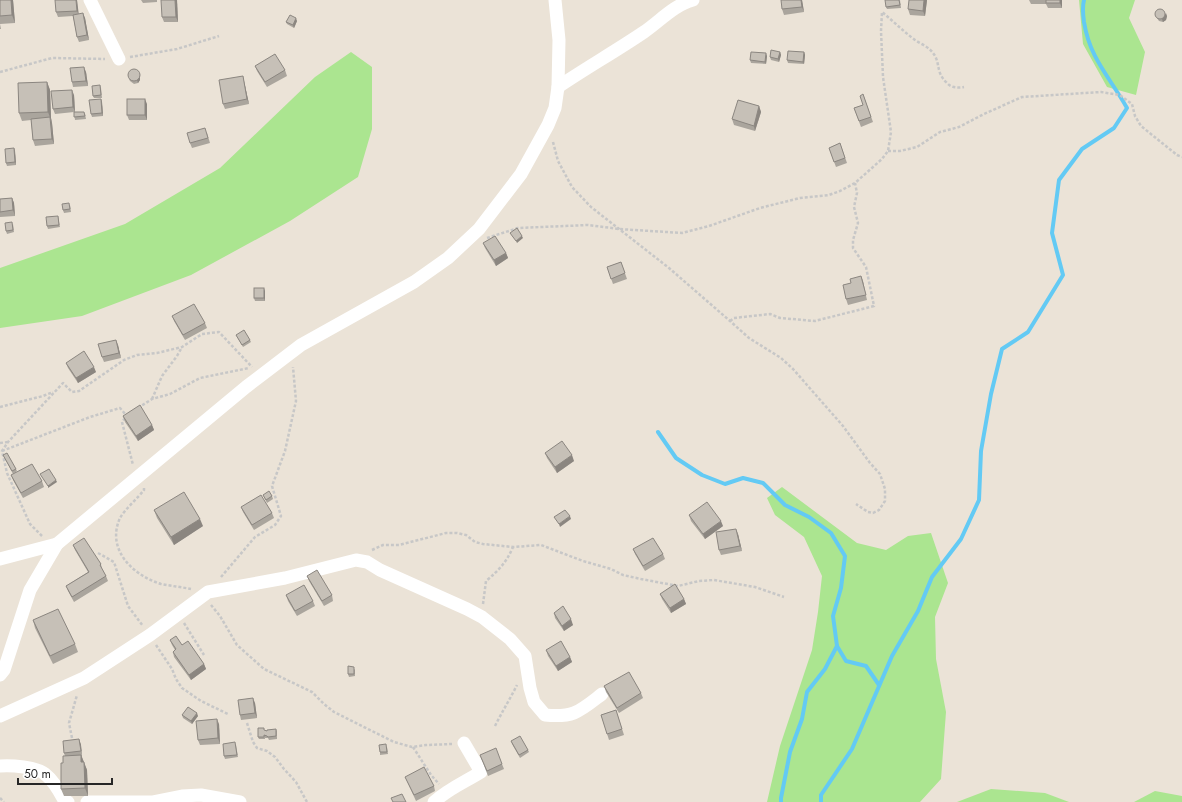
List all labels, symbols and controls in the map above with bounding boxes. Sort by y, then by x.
scale bar [18,760,112,786]
text: 50 m [24,765,51,783]

